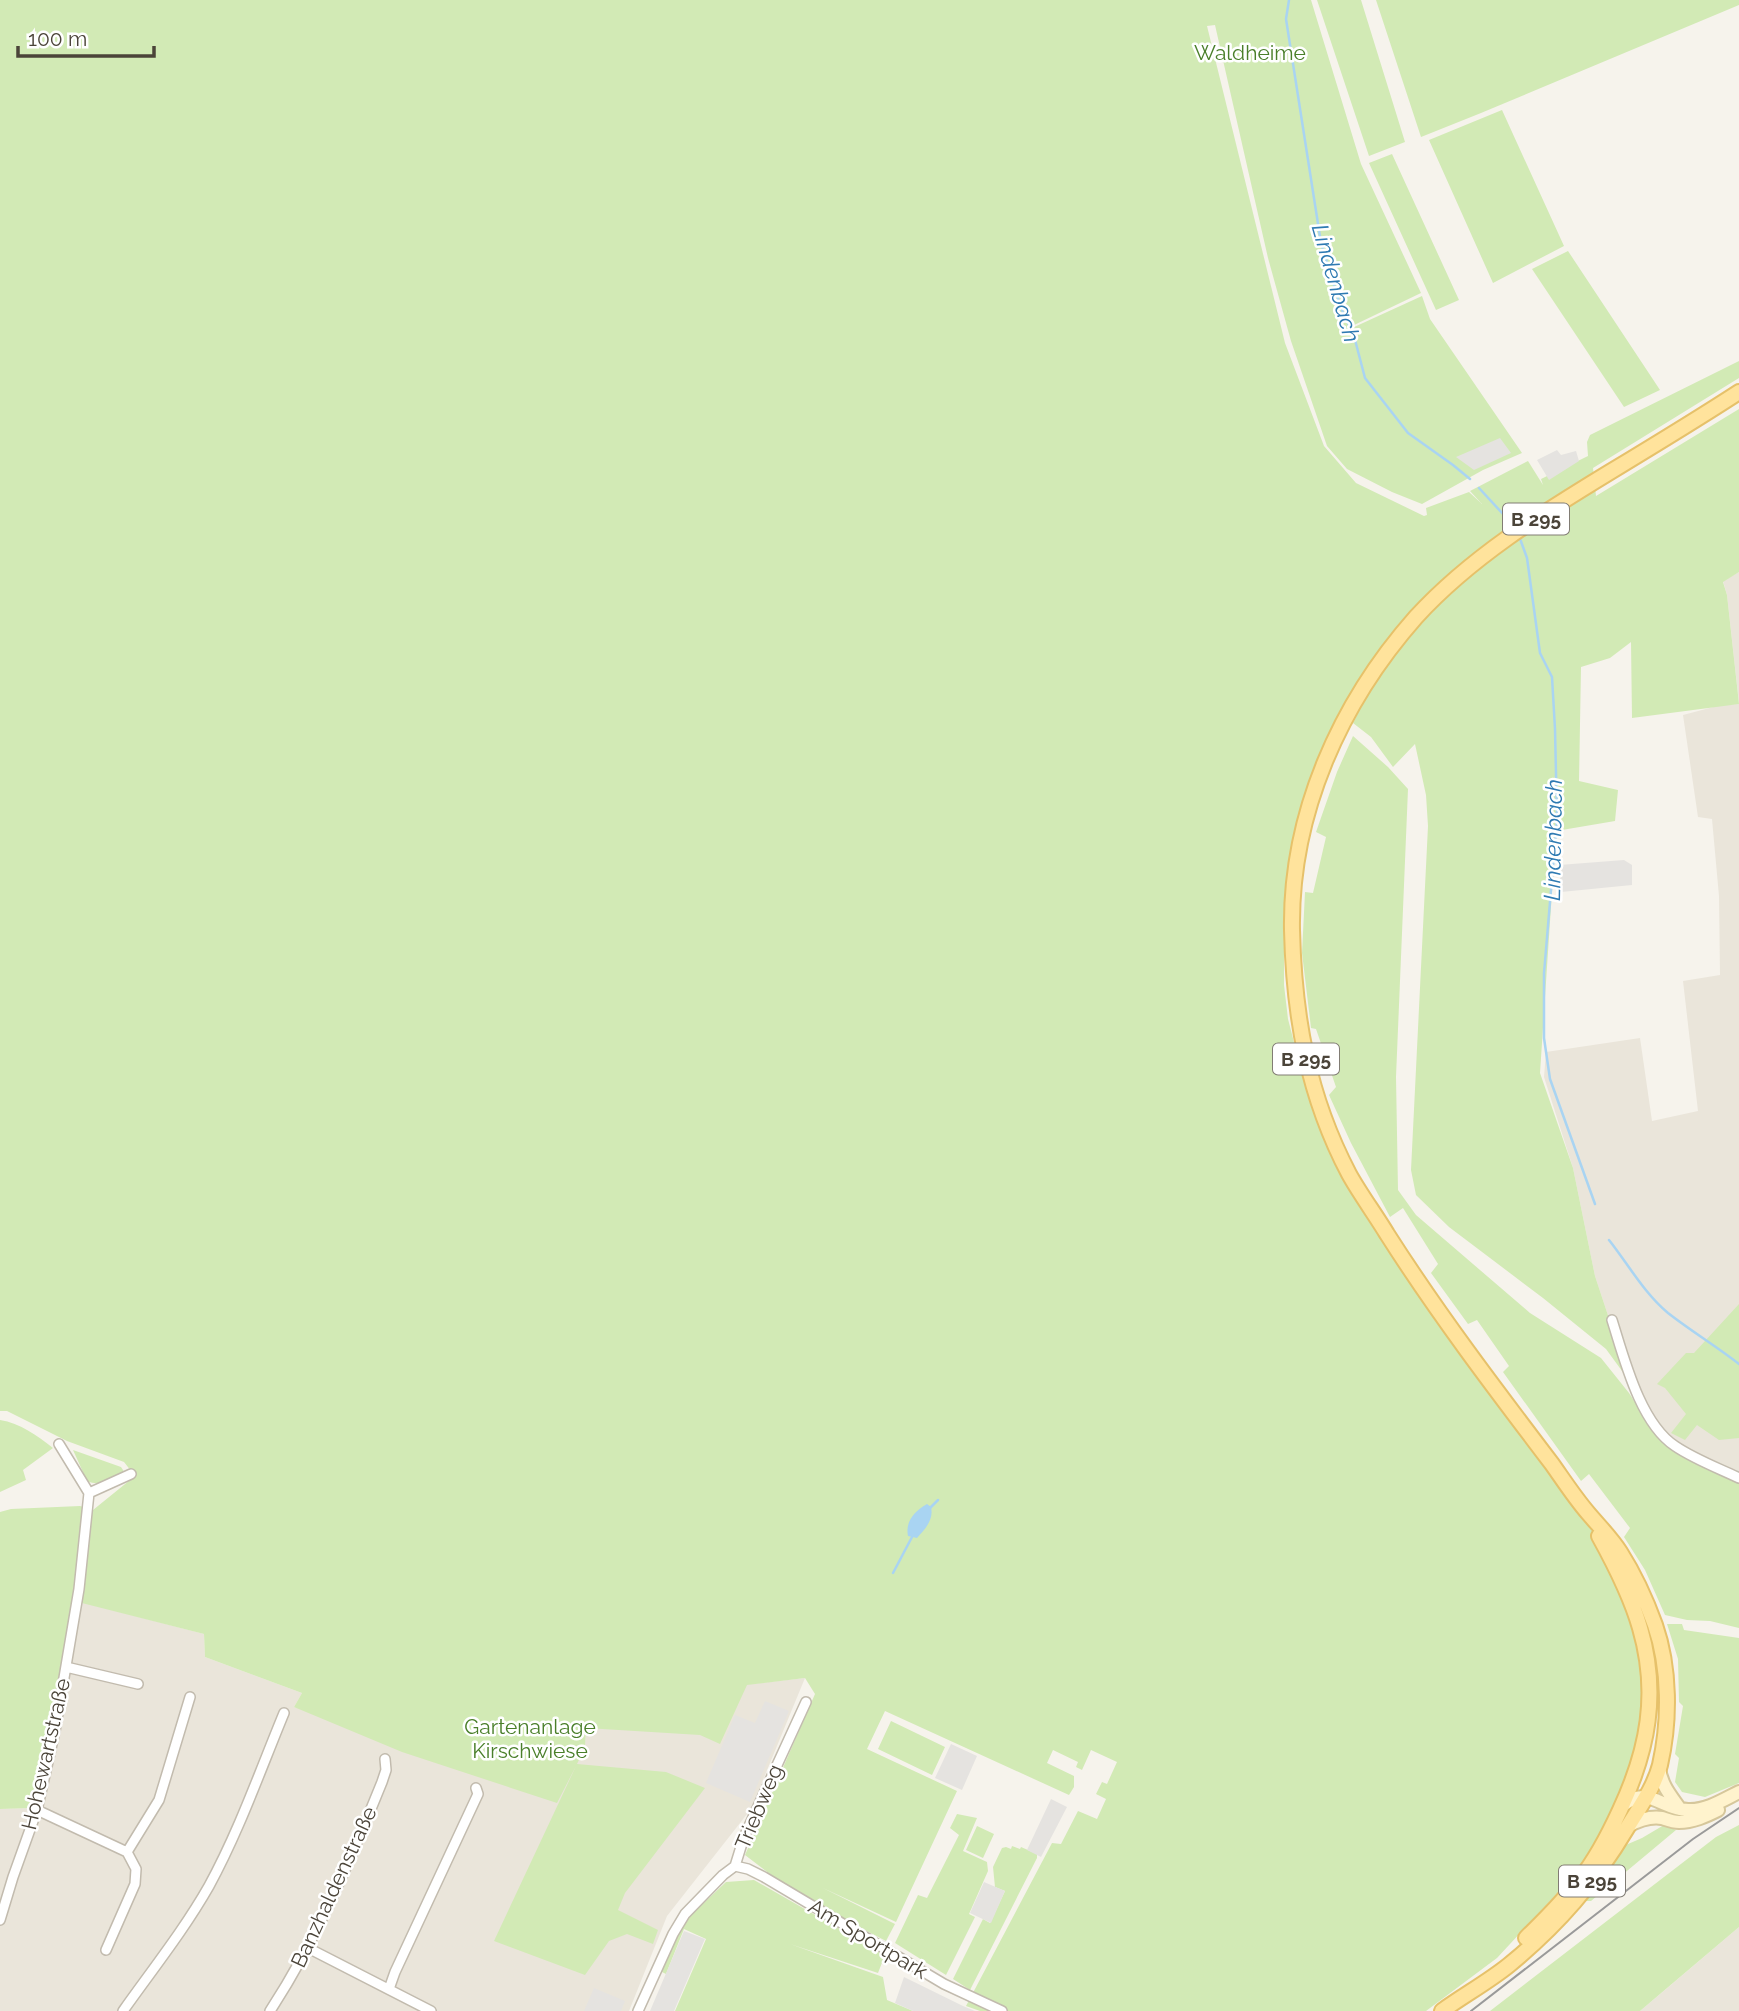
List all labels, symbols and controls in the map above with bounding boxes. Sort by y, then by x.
scale bar [18,14,154,58]
text: 100 m [28,26,87,51]
park label: Waldheime [1194,40,1306,65]
water label: Lindenbach [1307,221,1366,345]
road number: B 295 [1503,504,1569,534]
water label: Lindenbach [1538,779,1567,901]
road number: B 295 [1273,1044,1339,1074]
street label: Hohewartstraße [16,1676,75,1832]
park label: Gartenanlage Kirschwiese [464,1714,596,1763]
street label: Triebweg [729,1761,788,1853]
street label: Banzhaldenstraße [285,1802,382,1971]
road number: B 295 [1559,1866,1625,1896]
street label: Am Sportpark [804,1893,932,1984]

